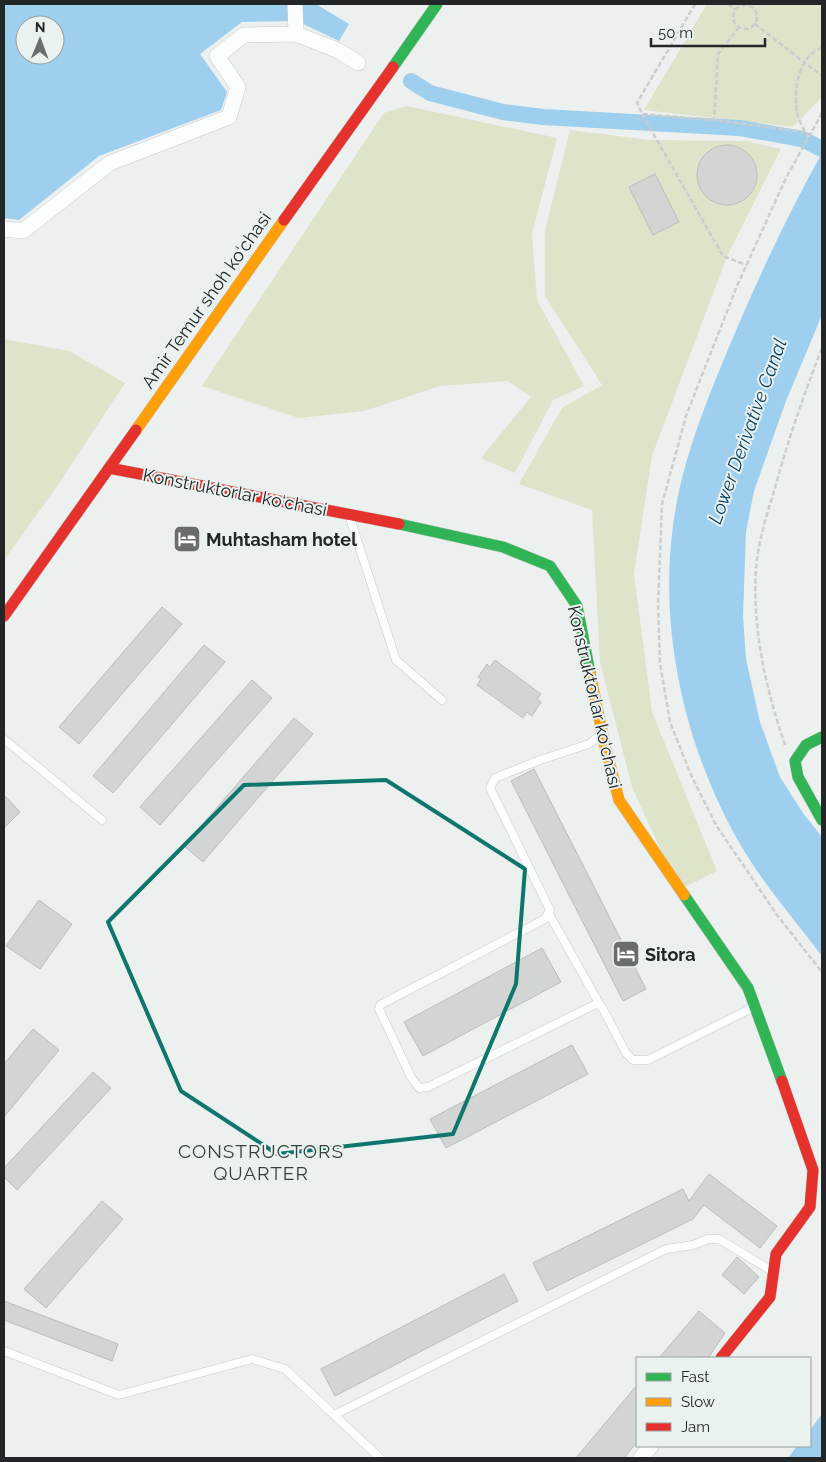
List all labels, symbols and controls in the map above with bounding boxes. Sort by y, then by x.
north arrow [15,15,65,65]
scale bar [651,15,765,47]
text: N [35,19,46,35]
text: 50 m [658,24,693,42]
street label: Amir Temur shoh ko‘chasi [137,208,275,392]
water label: Lower Derivative Canal [703,335,791,527]
street label: Konstruktorlar ko‘chasi [141,464,329,520]
hotel icon: Muhtasham hotel [172,524,202,554]
place label: Muhtasham hotel [206,529,357,550]
street label: Konstruktorlar ko‘chasi [564,603,626,791]
hotel icon: Sitora [611,939,641,969]
place label: Sitora [645,944,696,965]
district label: CONSTRUCTORS QUARTER [178,1140,344,1184]
legend [636,1357,811,1447]
text: Fast [681,1368,709,1386]
text: Slow [681,1393,715,1411]
text: Jam [681,1418,710,1436]

